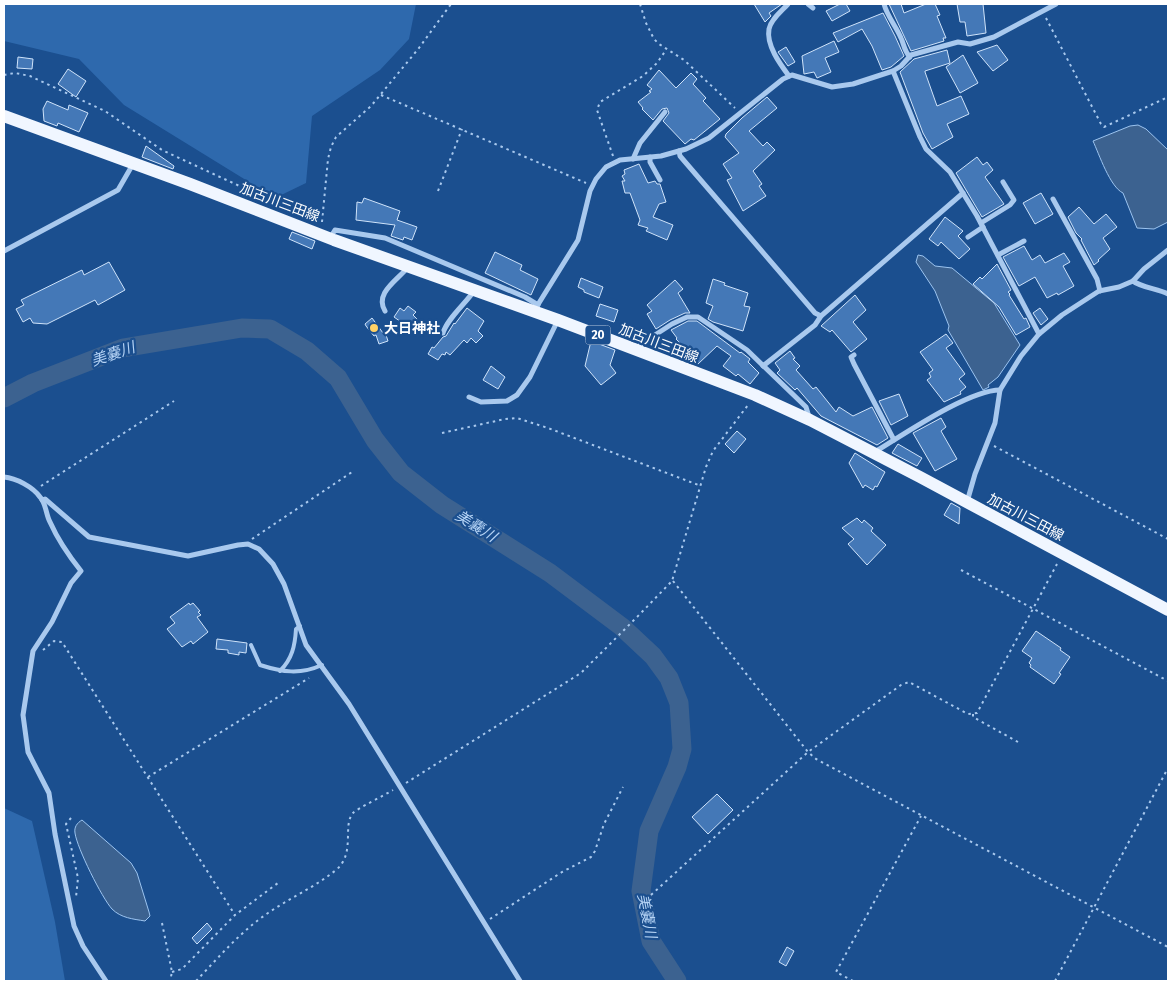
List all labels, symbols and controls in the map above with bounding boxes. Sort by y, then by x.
street label: 加古川三田線 [238,179,322,225]
place label: 大日神社 [384,320,440,337]
street label: 加古川三田線 [617,320,701,366]
marker: 大日神社 [368,322,380,334]
road number: 20 [586,326,610,344]
water label: 美嚢川 [89,338,139,370]
street label: 加古川三田線 [985,490,1067,545]
water label: 美嚢川 [452,506,502,547]
water label: 美嚢川 [634,892,661,942]

